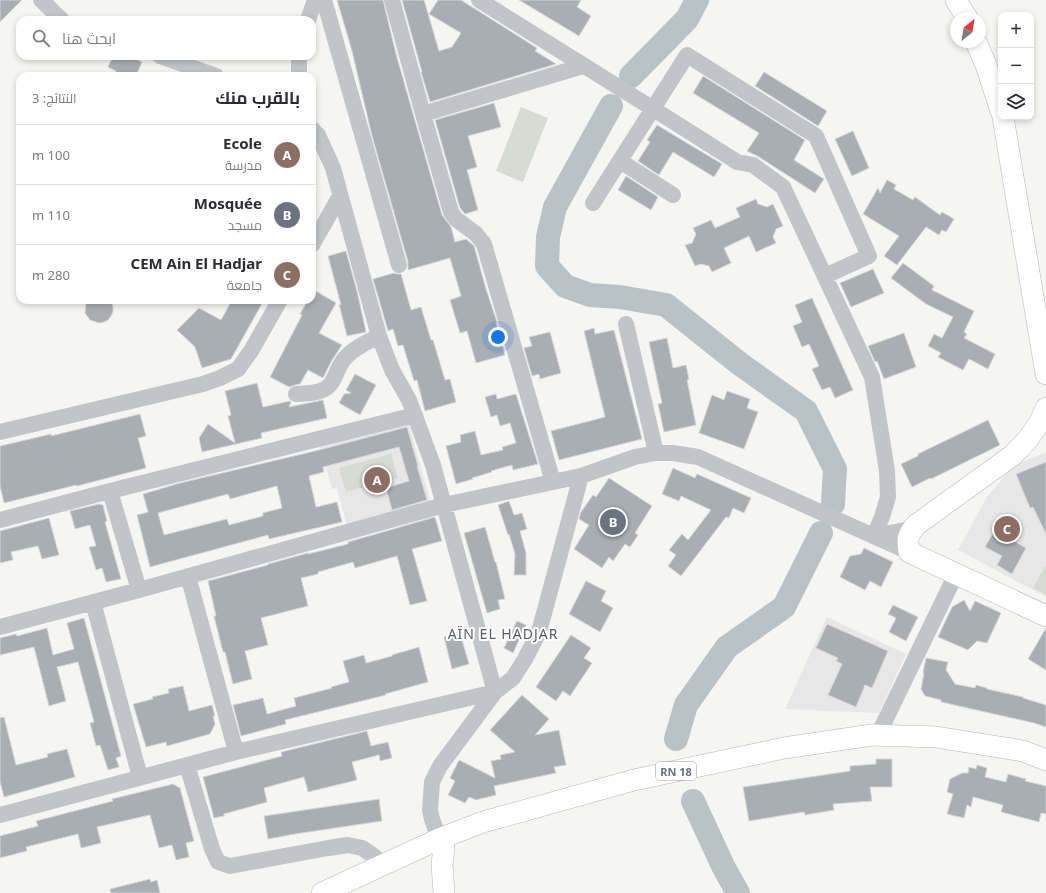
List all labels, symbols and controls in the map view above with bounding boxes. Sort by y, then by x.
north arrow [950,12,986,48]
map controls [998,12,1034,120]
button: + [998,12,1034,48]
search box [16,16,316,60]
icon: search [30,27,52,49]
text: ابحث هنا [62,28,116,48]
button: − [998,48,1034,84]
button: layers [998,84,1034,120]
text: بالقرب منك [215,86,300,109]
text: النتائج: 3 [32,89,77,107]
text: Ecole [223,133,262,153]
text: 100 m [32,146,70,164]
text: A [283,146,292,164]
text: مدرسة [225,156,262,174]
text: Mosquée [194,193,262,213]
text: 110 m [32,206,70,224]
text: B [283,206,291,224]
text: مسجد [228,216,262,234]
text: CEM Ain El Hadjar [131,253,262,273]
text: 280 m [32,266,70,284]
text: C [283,266,291,284]
text: جامعة [227,276,262,294]
your location [488,327,508,347]
pin: A [364,465,390,495]
pin: B [600,507,626,537]
pin: C [994,514,1020,544]
district label: AÏN EL HADJAR [448,624,558,643]
road number: RN 18 [656,762,696,780]

